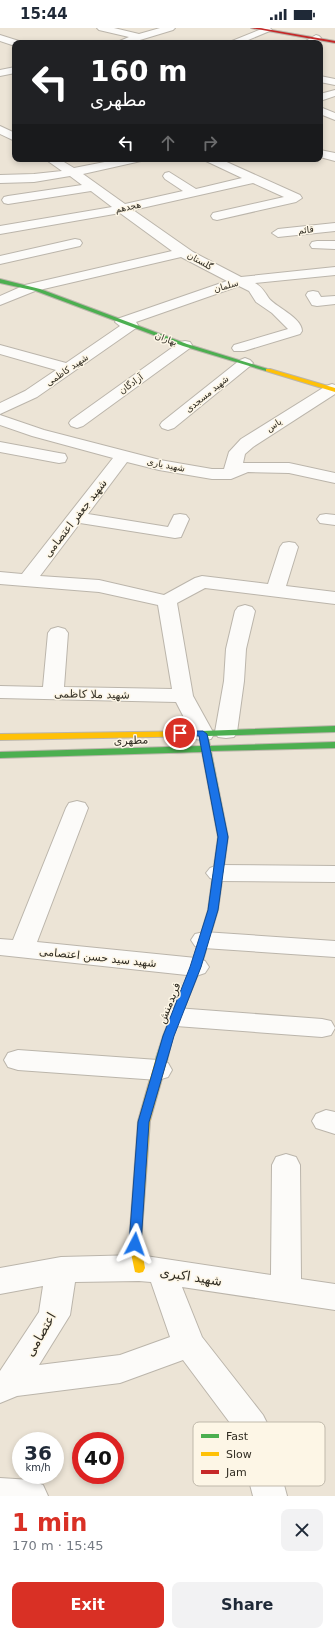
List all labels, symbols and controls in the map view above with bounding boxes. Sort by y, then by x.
text: 15:44 [20,5,68,23]
text: 160 m [90,55,187,88]
icon: left [24,56,76,108]
text: مطهری [90,89,147,110]
icon: left [115,132,137,154]
icon: ahead [157,132,179,154]
icon: right [199,132,221,154]
street label: هجدهم [114,199,142,216]
street label: قائم [298,224,314,237]
street label: گلستان [186,249,215,272]
street label: سلمان [213,278,239,294]
street label: بهاران [154,330,178,348]
street label: شهید کاظمی [44,352,90,388]
street label: آزادگان [117,371,145,396]
street label: شهید مسجدی [183,374,231,414]
street label: یاس [264,416,284,434]
street label: شهید یاری [146,456,186,474]
street label: شهید جعفر اعتصامی [41,477,110,560]
street label: شهید ملا کاظمی [54,687,130,702]
pin [163,716,197,750]
icon: arrive [169,722,191,744]
street label: مطهری [113,733,149,748]
street label: شهید سید حسن اعتصامی [39,945,157,970]
street label: فریدمنش [155,981,184,1026]
position arrow [114,1223,156,1265]
street label: شهید اکبری [159,1264,223,1290]
street label: اعتصامی [22,1310,59,1359]
legend [193,1422,325,1486]
text: Fast [226,1430,249,1443]
speed limit sign: 40 [72,1432,124,1484]
text: 36 [24,1441,52,1465]
text: Slow [226,1448,252,1461]
text: km/h [25,1462,51,1473]
text: Jam [225,1466,247,1479]
text: 1 min [12,1509,87,1537]
button: close [281,1509,323,1551]
text: 170 m · 15:45 [12,1538,103,1553]
button: Exit [12,1582,164,1628]
button: Share [172,1582,323,1628]

